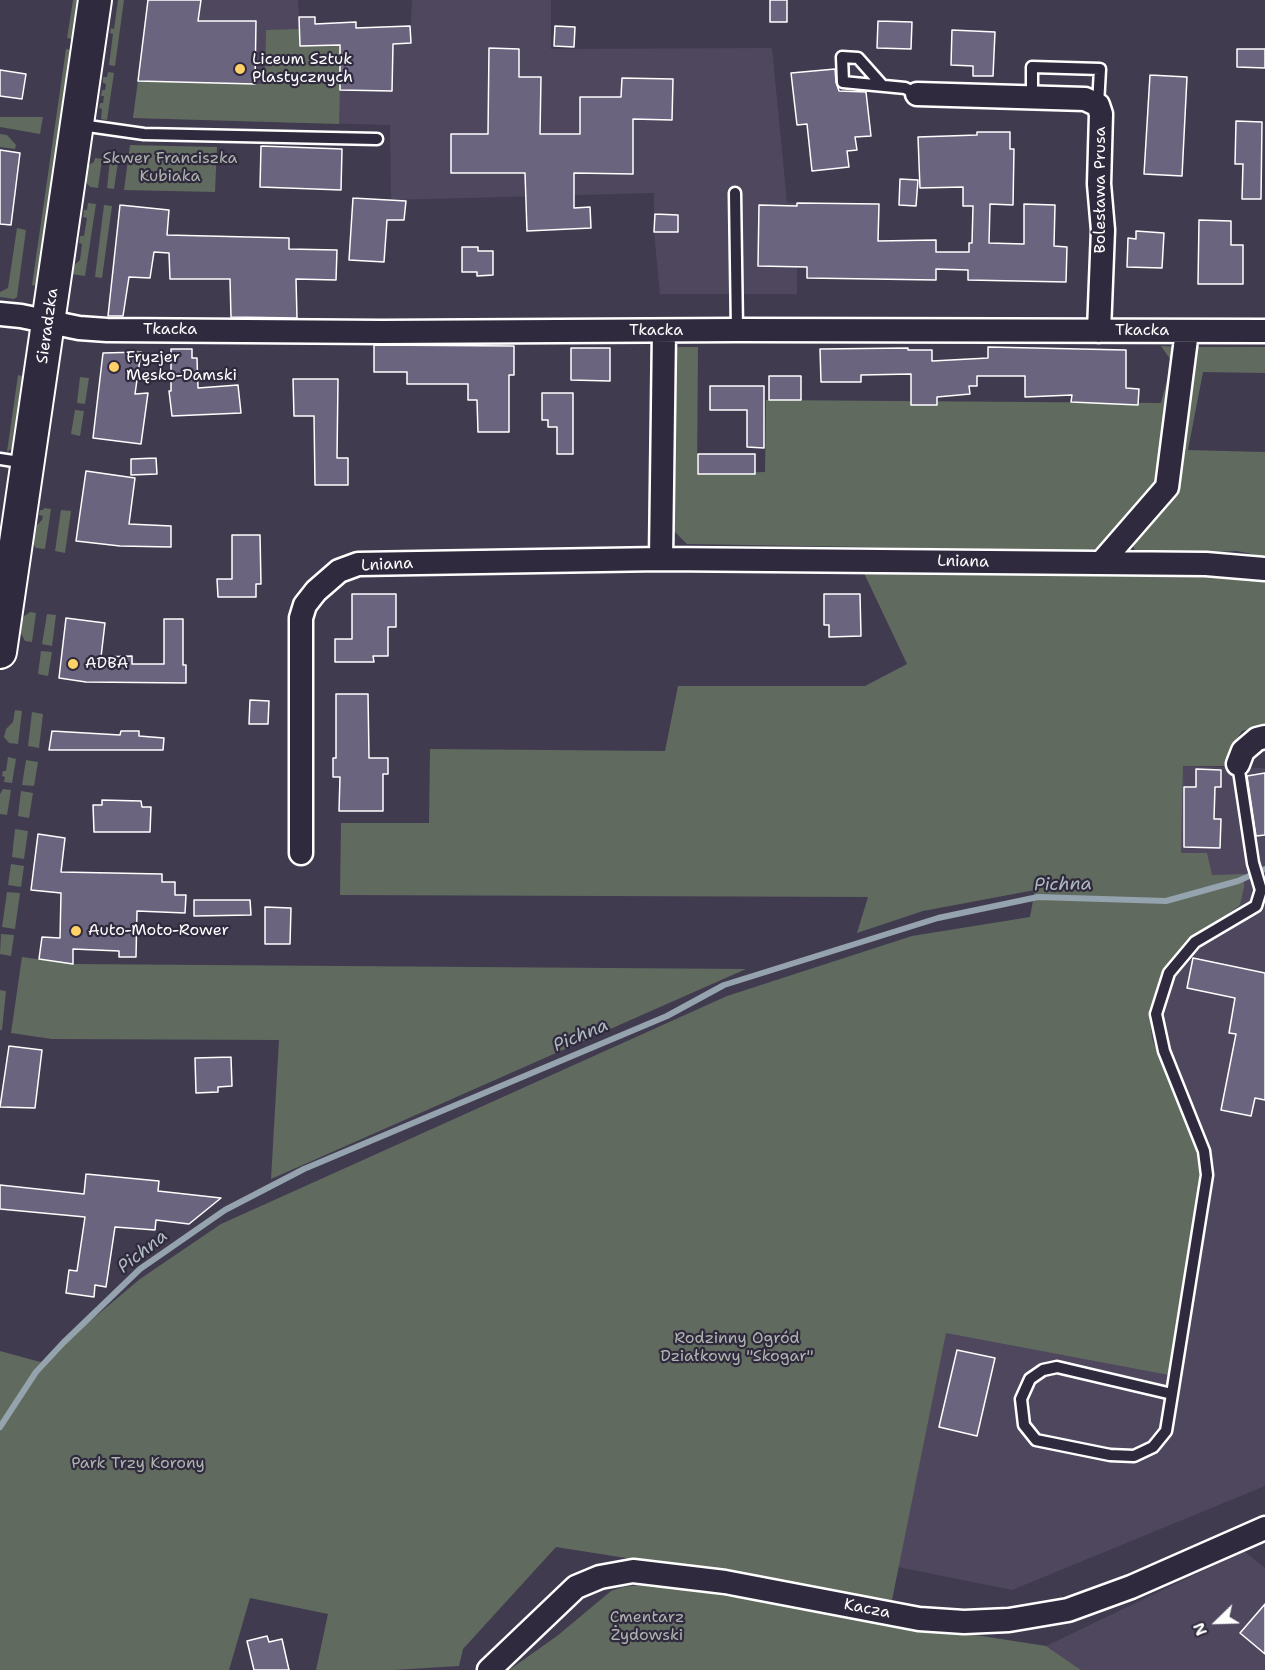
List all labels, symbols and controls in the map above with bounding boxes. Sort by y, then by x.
place label: Liceum Sztuk Plastycznych [252,50,353,88]
marker: Liceum Sztuk Plastycznych [233,62,247,76]
street label: Bolesława Prusa [1091,126,1111,254]
park label: Skwer Franciszka Kubiaka [102,149,238,187]
street label: Sieradzka [33,287,63,365]
street label: Tkacka [143,320,197,340]
street label: Tkacka [629,321,683,341]
street label: Tkacka [1115,321,1169,341]
place label: Fryzjer Męsko-Damski [126,348,237,386]
marker: Fryzjer Męsko-Damski [107,360,121,374]
street label: Lniana [937,552,989,572]
street label: Lniana [361,554,413,576]
place label: ADBA [85,654,128,674]
marker: ADBA [66,657,80,671]
water label: Pichna [1034,874,1092,896]
place label: Auto-Moto-Rower [88,921,229,941]
marker: Auto-Moto-Rower [69,924,83,938]
water label: Pichna [550,1015,612,1057]
water label: Pichna [114,1226,172,1278]
park label: Rodzinny Ogród Działkowy "Skogar" [660,1329,814,1367]
park label: Park Trzy Korony [71,1454,205,1474]
north arrow [1187,1592,1247,1652]
street label: Kacza [842,1595,892,1623]
park label: Cmentarz Żydowski [610,1608,684,1646]
text: N [1188,1619,1212,1639]

